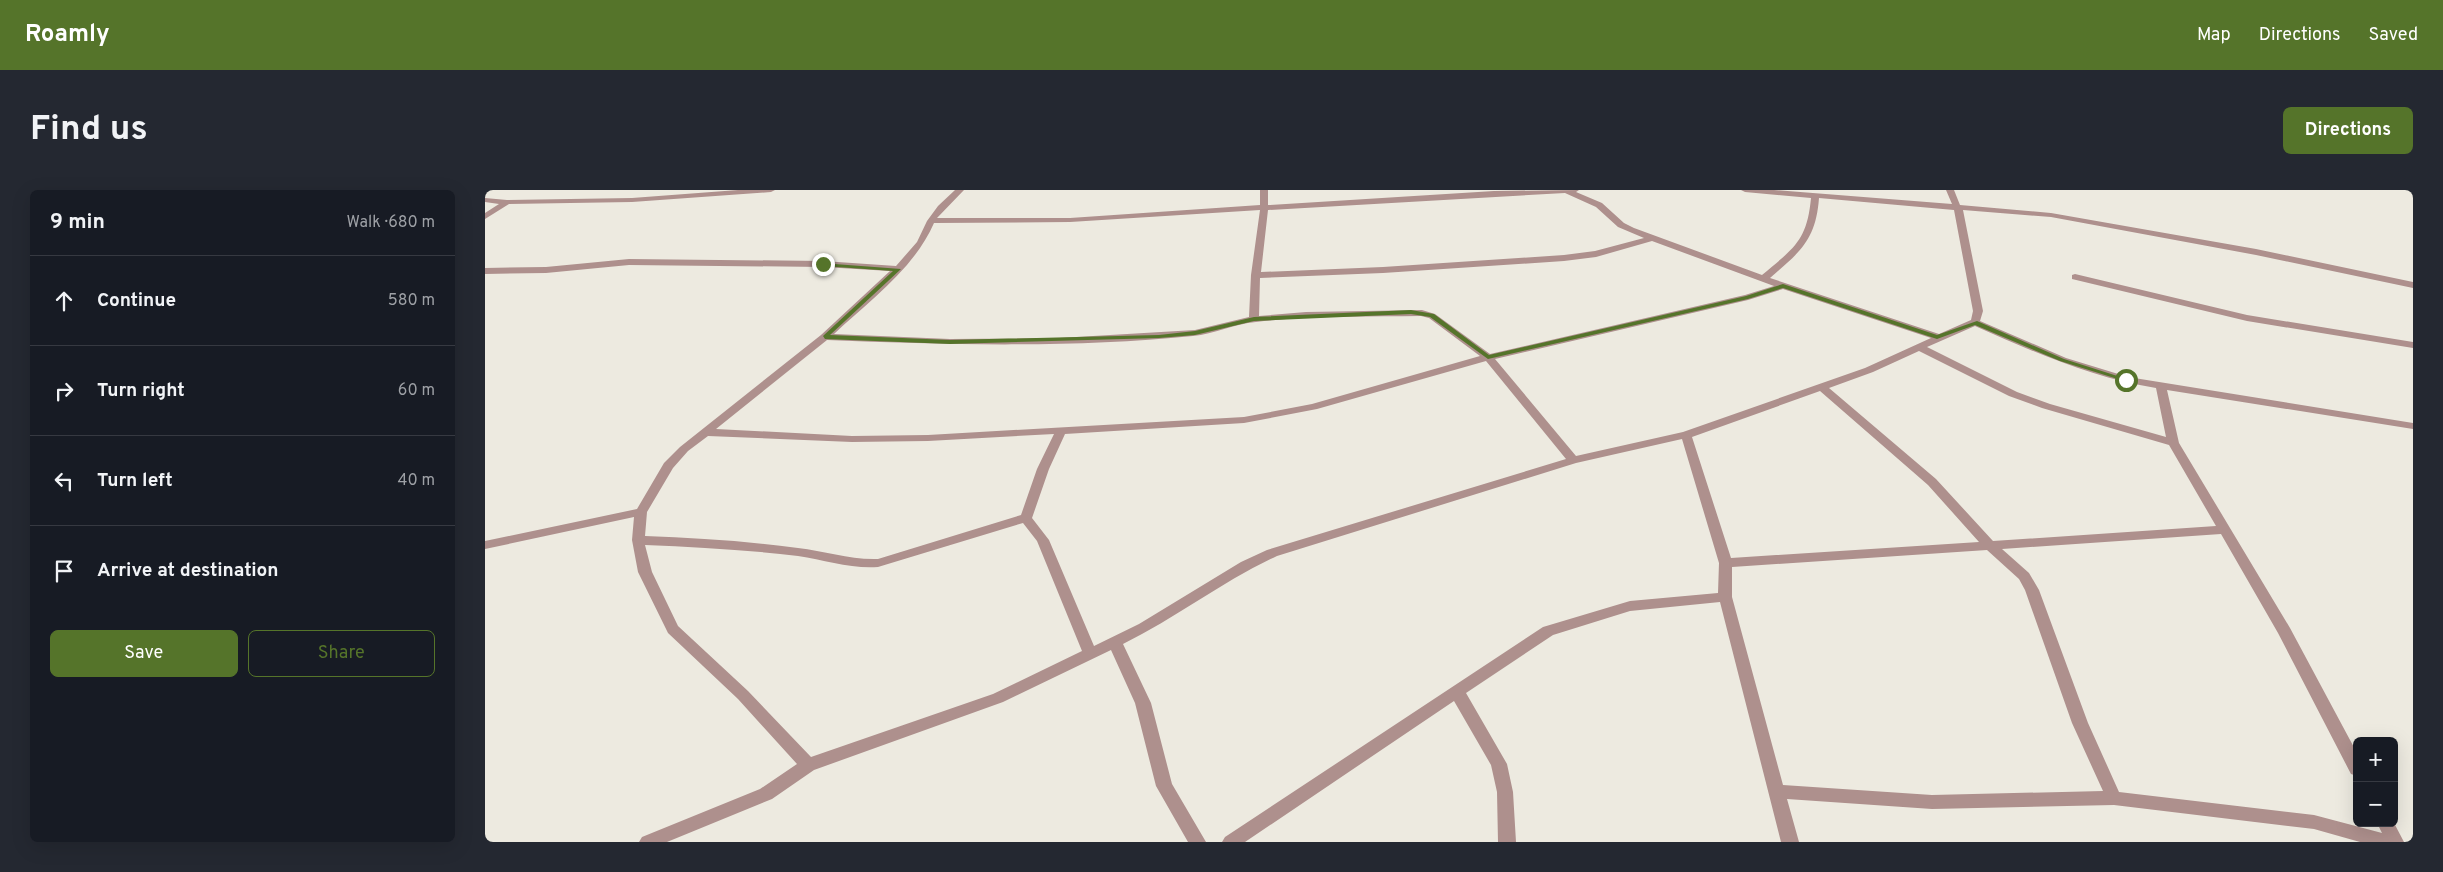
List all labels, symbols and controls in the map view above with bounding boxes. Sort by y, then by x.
text: Roamly [25,20,110,50]
text: Map [2197,24,2231,47]
text: Directions [2259,24,2341,47]
text: Saved [2369,24,2418,47]
button: Directions [2283,107,2413,154]
text: Find us [30,108,148,152]
text: 9 min [50,209,105,236]
text: Walk · 680 m [347,213,435,233]
route end [812,253,835,276]
icon: ahead [50,287,78,315]
text: Continue [97,289,176,313]
text: 580 m [388,291,435,311]
route start [2115,369,2138,392]
icon: right [50,377,78,405]
text: Turn right [97,379,185,403]
text: 60 m [398,381,435,401]
icon: left [50,467,78,495]
text: Turn left [97,469,173,493]
text: 40 m [397,471,435,491]
icon: arrive [50,557,78,585]
text: Arrive at destination [97,559,278,583]
button: Save [50,630,238,677]
button: Share [248,630,435,677]
map controls [2353,737,2398,827]
button: + [2353,737,2398,782]
button: − [2353,782,2398,827]

